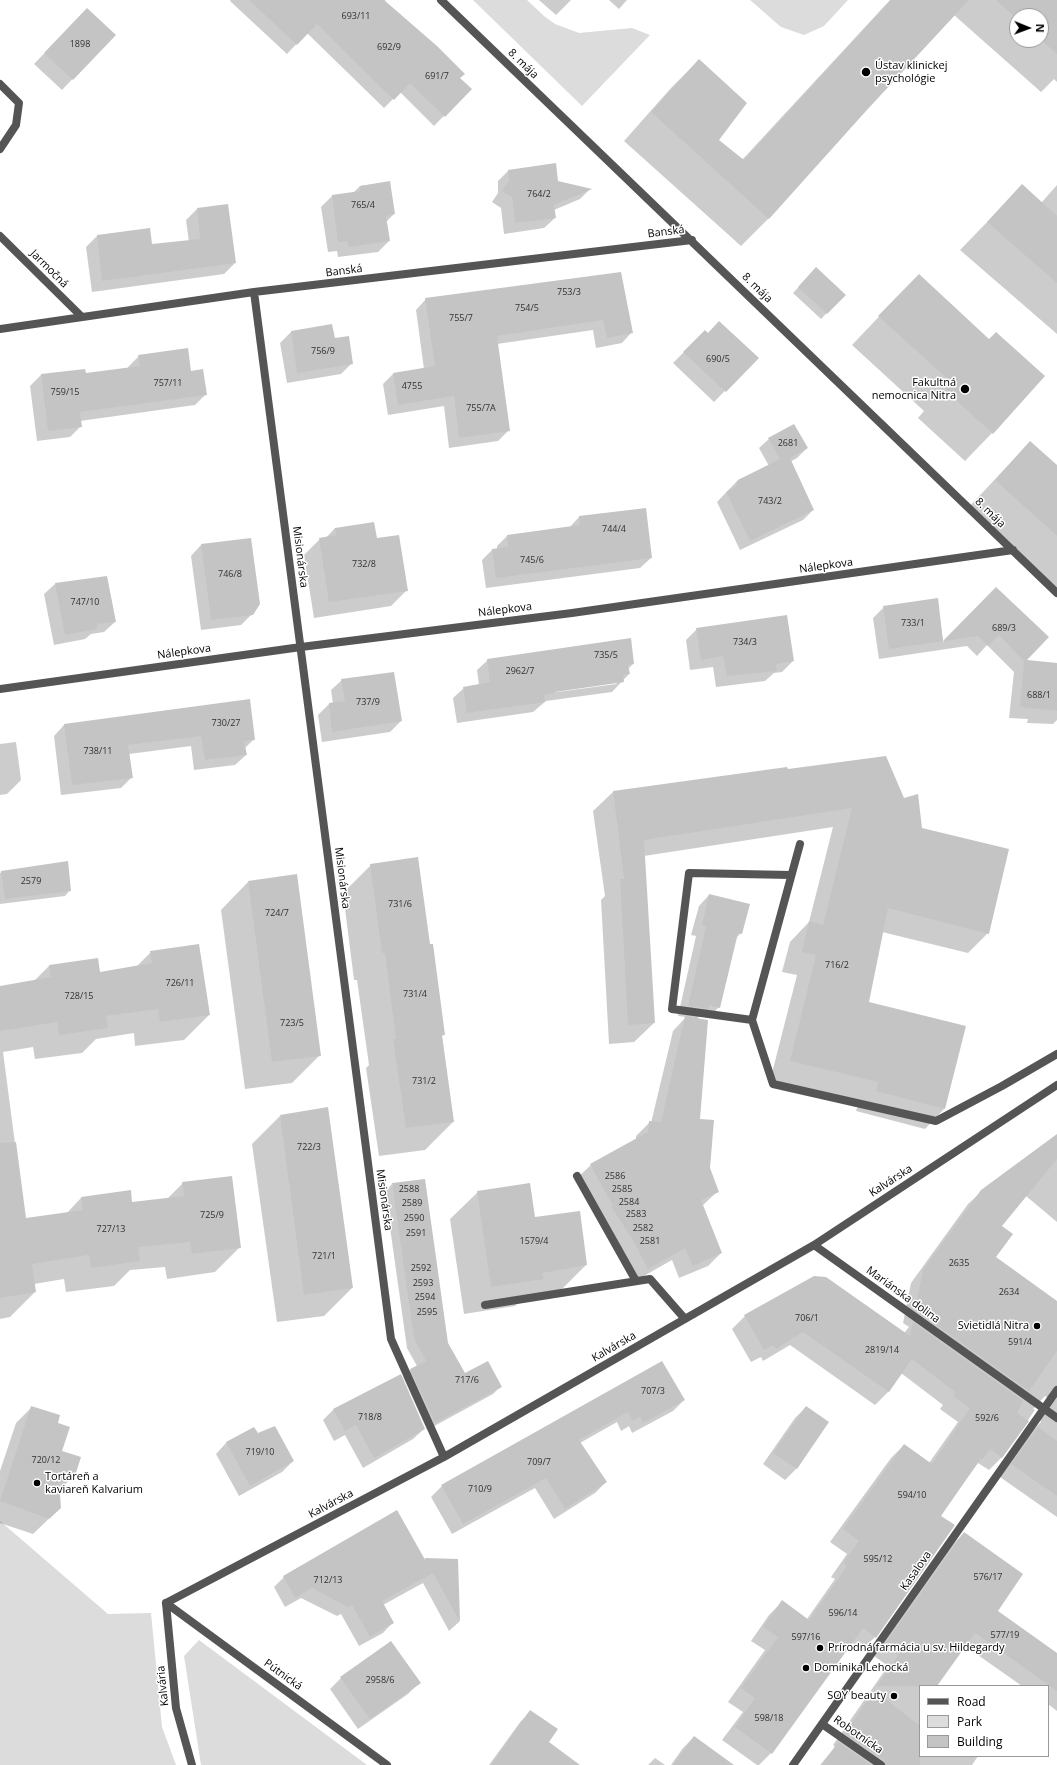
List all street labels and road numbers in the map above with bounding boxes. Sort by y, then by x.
street label: 8. mája [505,46,541,82]
street label: Banská [647,223,685,241]
street label: Jarmočná [27,247,71,291]
street label: Banská [325,262,363,280]
street label: 8. mája [739,270,775,306]
street label: 8. mája [972,495,1008,531]
street label: Misionárska [290,526,310,588]
street label: Nálepkova [798,556,854,576]
street label: Nálepkova [477,600,533,620]
street label: Nálepkova [156,642,212,662]
street label: Misionárska [332,847,352,909]
street label: Kalvárska [867,1162,915,1200]
street label: Misionárska [373,1168,395,1232]
street label: Mariánska dolina [864,1264,942,1326]
street label: Kalvárska [590,1329,638,1365]
street label: Kalvárska [306,1487,356,1521]
street label: Kasalova [898,1549,934,1593]
street label: Pútnická [261,1657,305,1693]
street label: Kalvária [154,1665,172,1707]
street label: Robotnícka [831,1713,885,1757]

